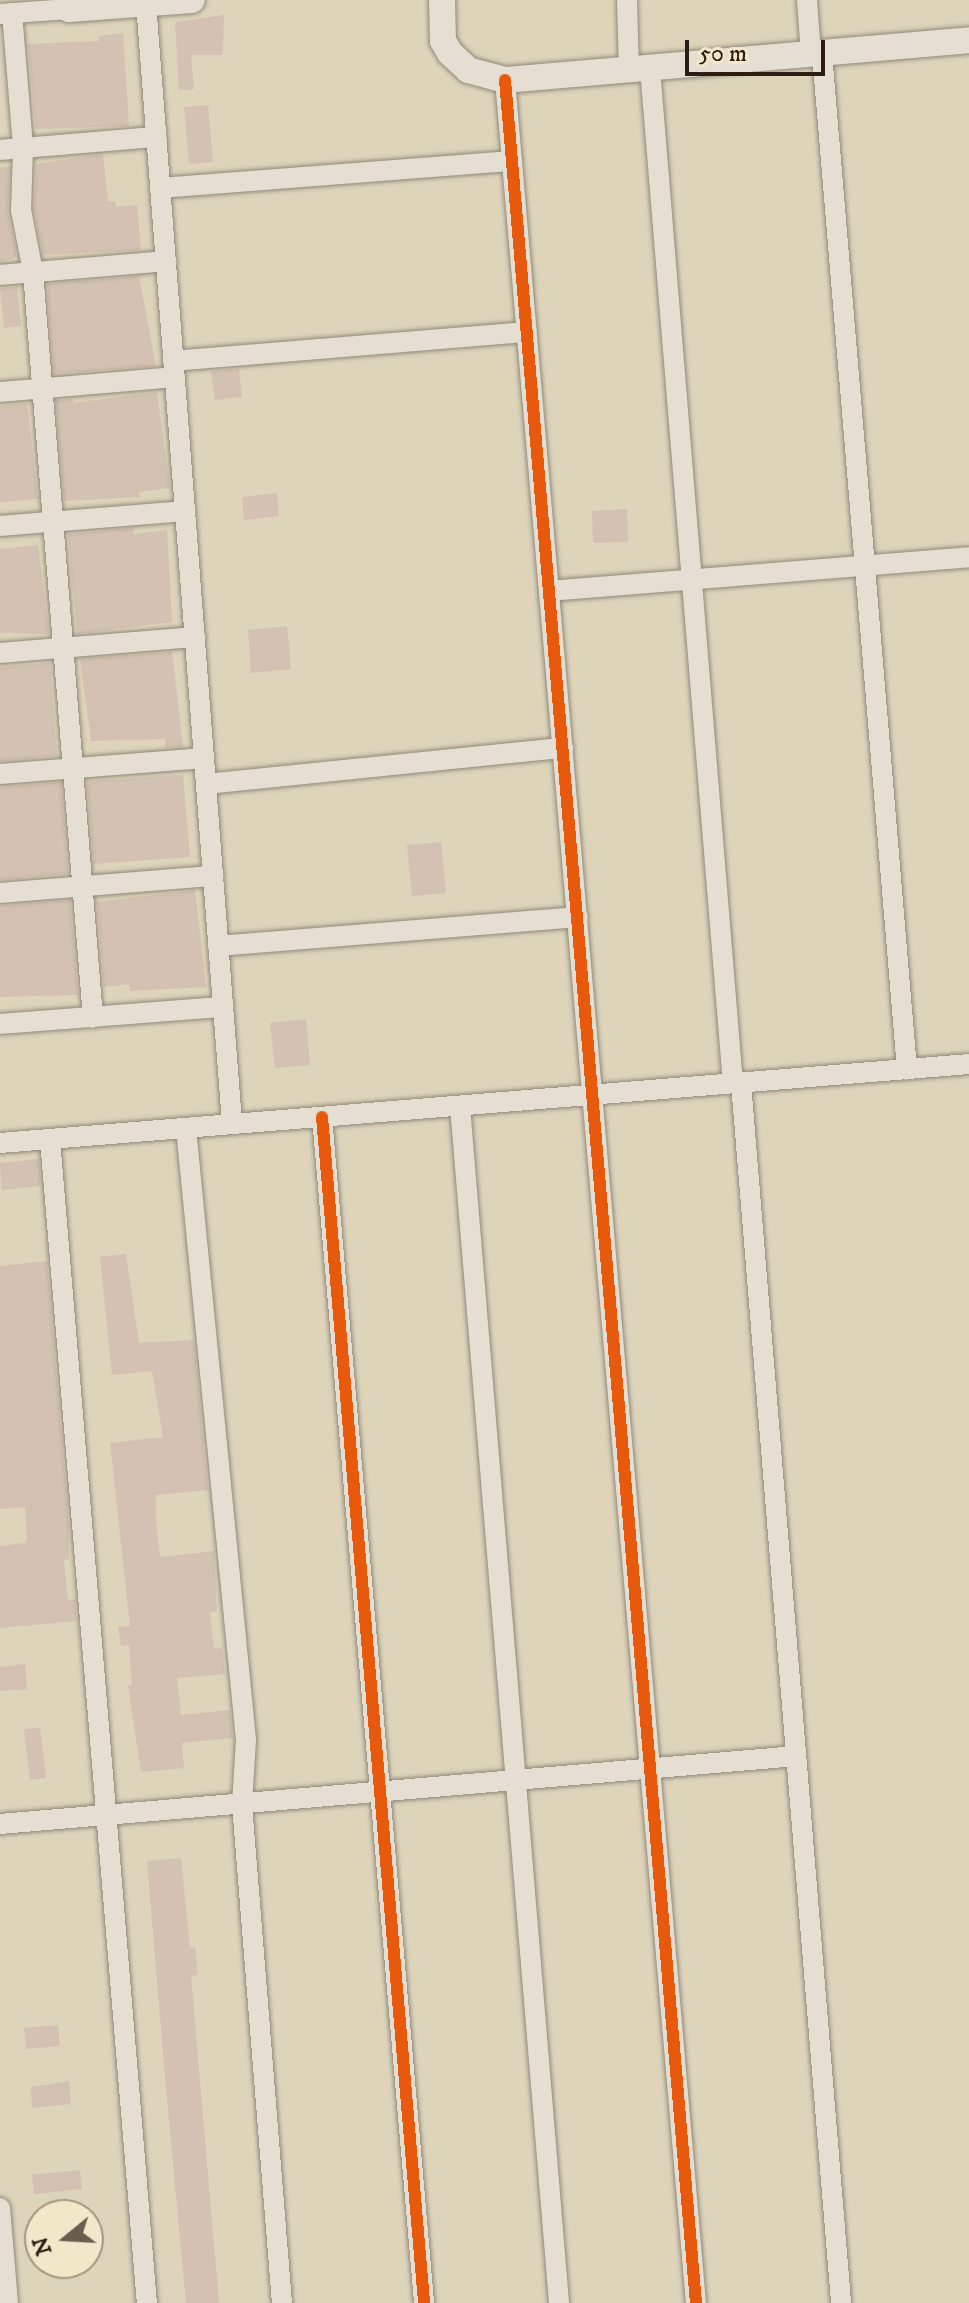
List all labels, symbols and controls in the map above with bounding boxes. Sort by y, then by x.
scale bar [689,24,829,74]
text: 50 m [699,39,747,69]
north arrow [24,2199,104,2279]
text: N [27,2233,58,2259]

